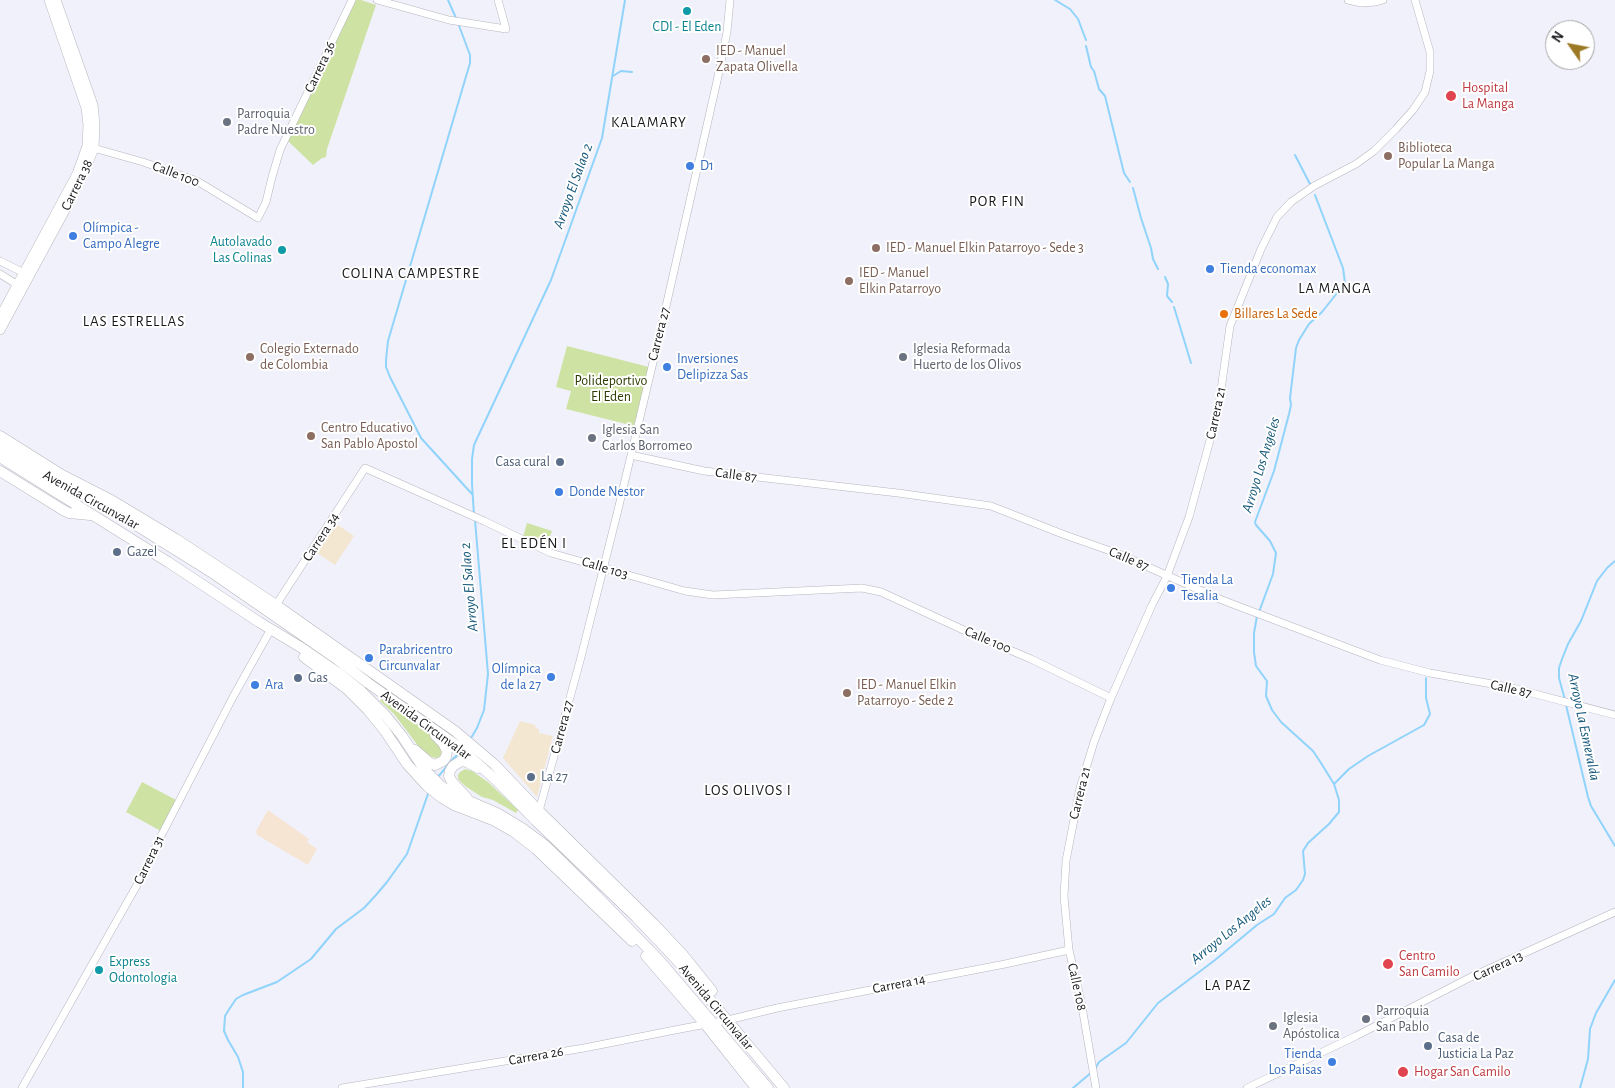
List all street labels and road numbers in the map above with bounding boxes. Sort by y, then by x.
street label: Carrera 36 [301,39,339,95]
street label: Carrera 38 [57,157,97,213]
street label: Calle 100 [150,157,202,191]
street label: Carrera 27 [644,306,674,362]
street label: Carrera 21 [1202,385,1230,441]
street label: Calle 87 [714,464,758,486]
street label: Avenida Circunvalar [40,467,142,533]
street label: Carrera 34 [299,509,343,565]
street label: Calle 87 [1106,543,1152,575]
street label: Calle 103 [580,553,630,583]
street label: Calle 100 [962,623,1014,657]
street label: Calle 87 [1489,676,1533,702]
street label: Avenida Circunvalar [378,687,474,763]
street label: Carrera 27 [547,699,577,755]
street label: Carrera 21 [1065,765,1095,821]
street label: Carrera 31 [130,833,168,887]
street label: Carrera 13 [1471,947,1525,985]
street label: Avenida Circunvalar [675,960,757,1054]
street label: Calle 108 [1064,962,1090,1012]
street label: Carrera 14 [871,971,927,997]
street label: Carrera 26 [507,1043,565,1069]

